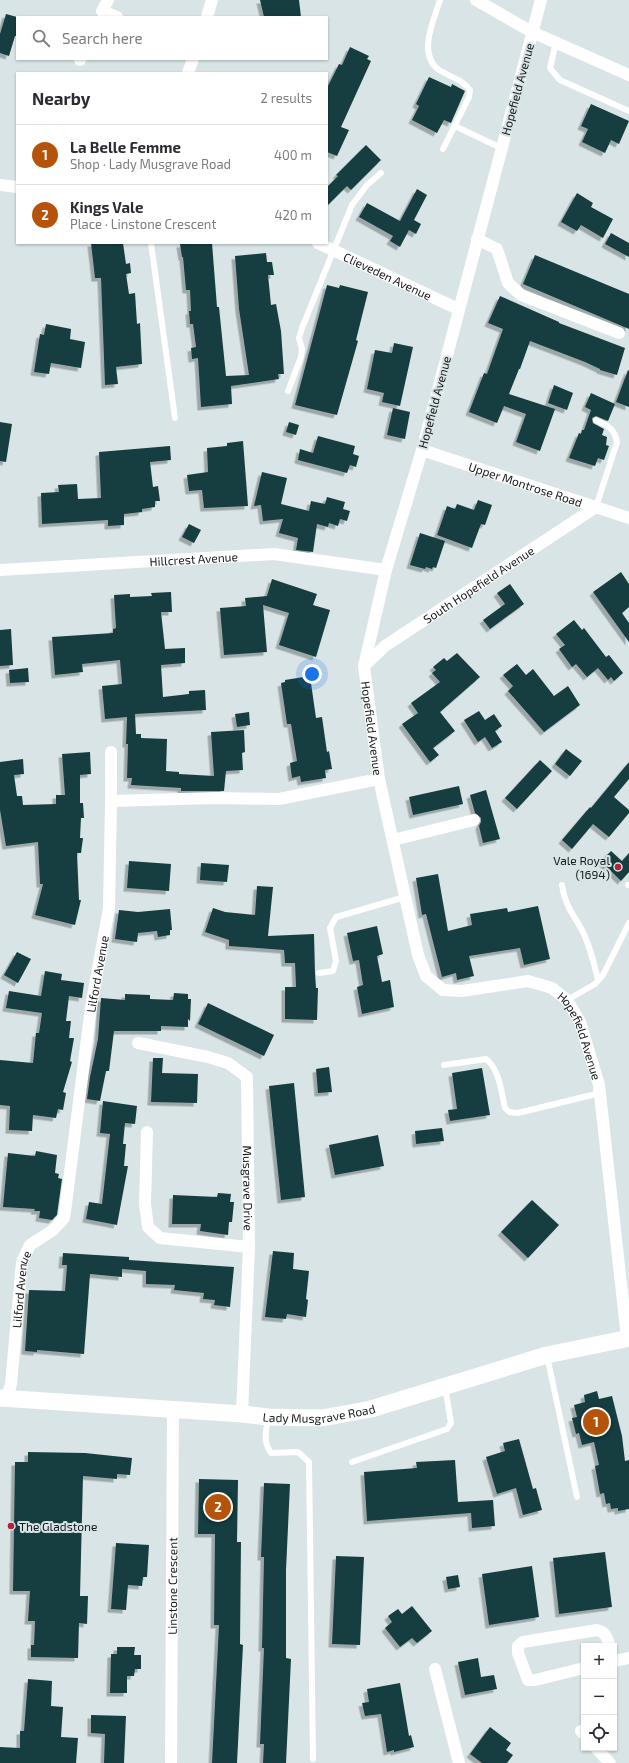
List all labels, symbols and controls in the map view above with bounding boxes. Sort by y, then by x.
search box [16,16,328,60]
icon: search [30,27,52,49]
text: Search here [62,29,143,47]
street label: Hopefield Avenue [498,41,536,137]
text: Nearby [32,88,90,108]
text: 2 results [260,90,312,106]
text: La Belle Femme [70,138,181,156]
text: 1 [42,147,48,163]
text: 400 m [274,147,312,163]
text: Shop · Lady Musgrave Road [70,156,231,172]
text: Kings Vale [70,198,143,216]
text: 2 [41,207,49,223]
text: 420 m [275,207,312,223]
text: Place · Linstone Crescent [70,216,216,232]
street label: Clieveden Avenue [341,249,434,303]
street label: Hopefield Avenue [415,354,453,450]
street label: Upper Montrose Road [467,459,584,509]
street label: South Hopefield Avenue [420,543,537,626]
street label: Hillcrest Avenue [149,549,238,568]
your location [302,664,322,684]
street label: Hopefield Avenue [359,680,385,776]
place label: Vale Royal (1694) [553,853,610,881]
marker: Vale Royal (1694) [613,862,623,872]
street label: Lilford Avenue [83,934,111,1013]
street label: Hopefield Avenue [555,989,604,1081]
street label: Musgrave Drive [241,1145,256,1231]
street label: Lilford Avenue [9,1248,33,1329]
street label: Lady Musgrave Road [262,1401,377,1425]
pin: 1 [583,1407,609,1437]
pin: 2 [205,1492,231,1522]
place label: The Gladstone [19,1519,98,1533]
marker: The Gladstone [6,1521,16,1531]
street label: Linstone Crescent [165,1537,179,1635]
map controls [581,1643,617,1751]
button: + [581,1643,617,1679]
button: − [581,1679,617,1715]
button: locate [581,1715,617,1751]

